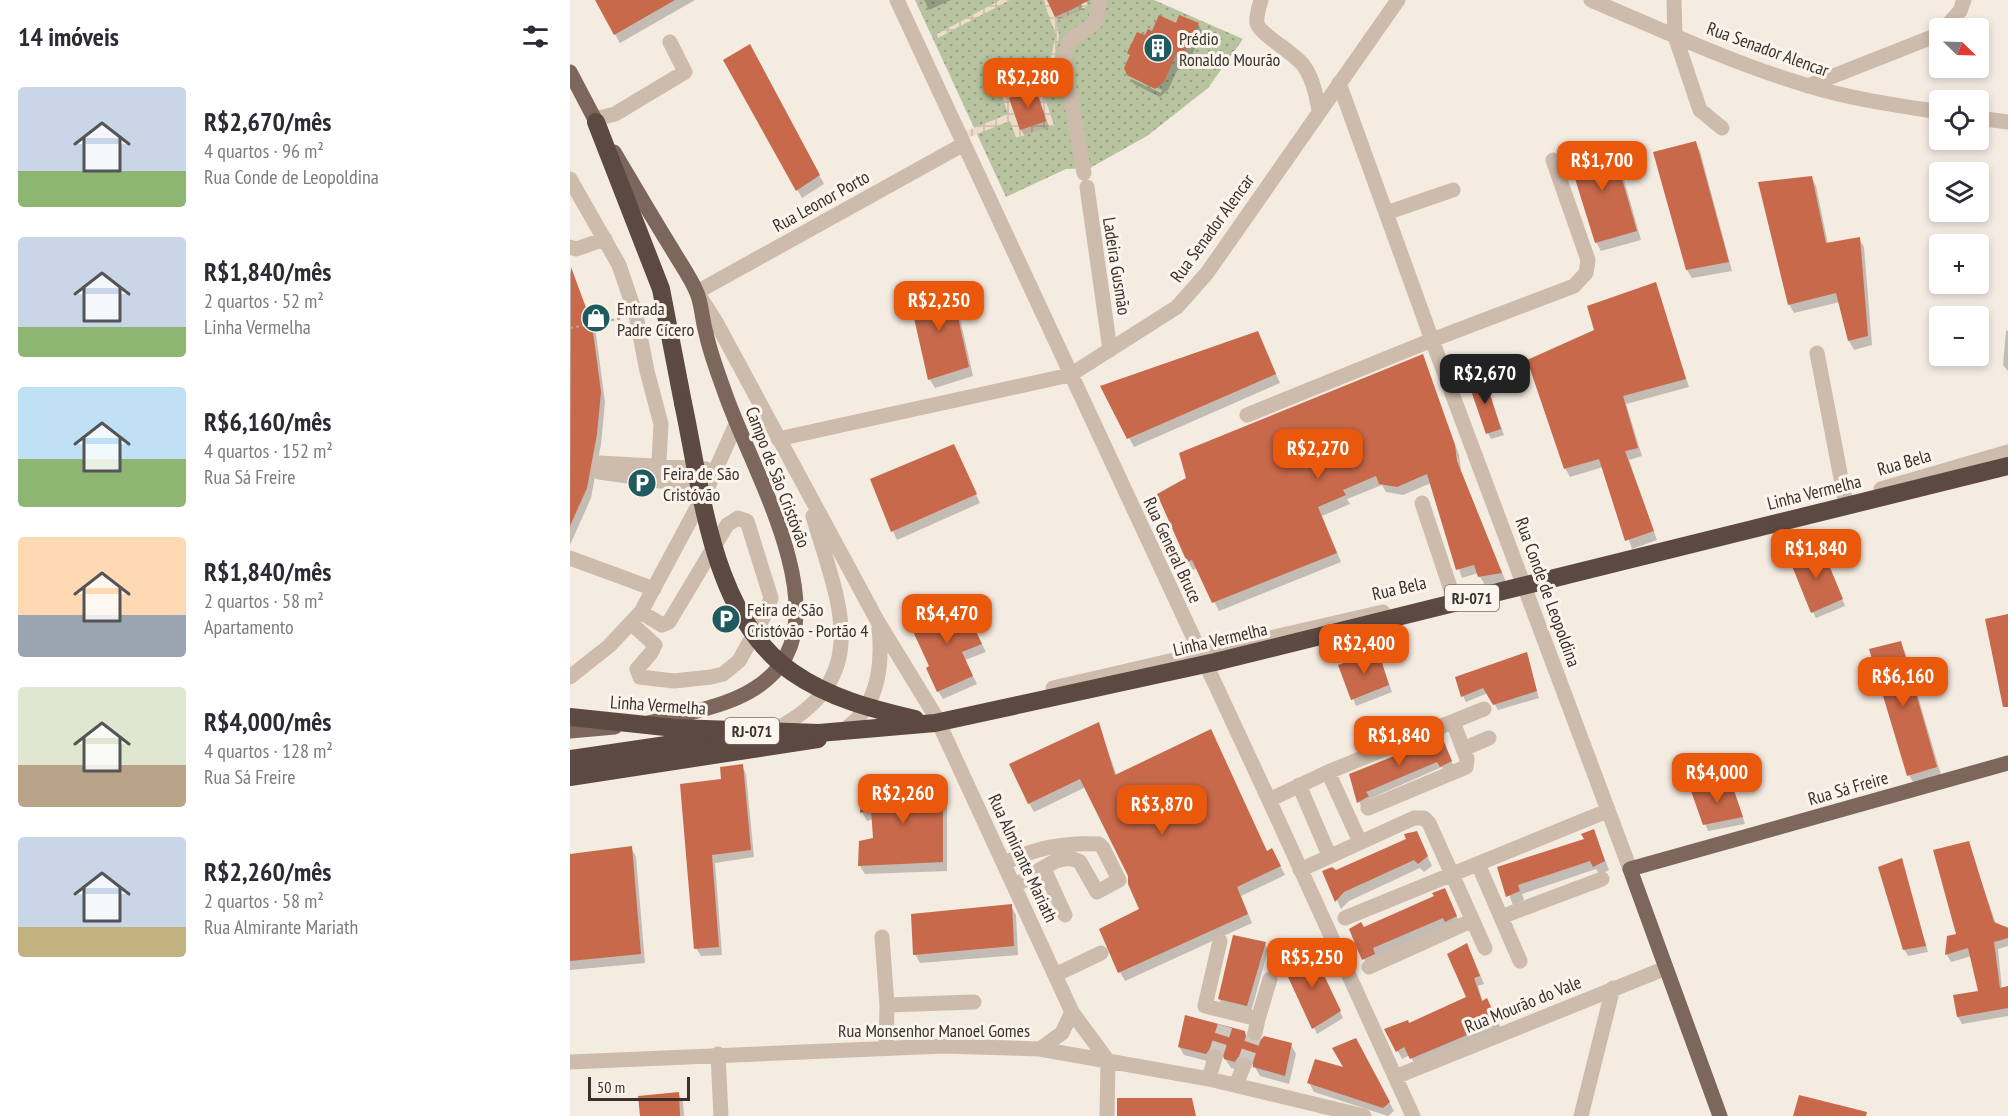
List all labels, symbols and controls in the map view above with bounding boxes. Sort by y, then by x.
street label: Rua Senador Alencar [1704,16,1832,82]
north arrow [1929,18,1989,78]
map controls [1929,18,1989,366]
text: 14 imóveis [18,20,119,53]
icon: filters [519,20,552,53]
place label: Prédio Ronaldo Mourão [1179,27,1281,71]
building icon: Prédio Ronaldo Mourão [1142,32,1174,64]
pin: R$2,280 [973,58,1083,109]
text: R$2,280 [997,64,1059,90]
button: locate [1929,90,1989,150]
text: R$2,670/mês [204,105,331,138]
icon: home [66,111,138,183]
text: 4 quartos · 96 m² [204,138,324,164]
pin: R$1,700 [1547,141,1657,192]
text: R$1,700 [1571,147,1633,173]
button: layers [1929,162,1989,222]
text: Rua Conde de Leopoldina [204,164,379,190]
street label: Rua Leonor Porto [769,165,874,237]
street label: Rua Senador Alencar [1165,169,1259,287]
street label: Ladeira Gusmão [1098,215,1136,317]
button: + [1929,234,1989,294]
text: R$1,840/mês [204,255,331,288]
icon: home [66,261,138,333]
pin: R$2,250 [884,281,994,332]
text: R$2,250 [908,287,970,313]
text: 2 quartos · 52 m² [204,288,324,314]
place label: Entrada Padre Cícero [617,297,694,341]
shop icon: Entrada Padre Cícero [580,302,612,334]
button: − [1929,306,1989,366]
text: Linha Vermelha [204,314,311,340]
pin: R$2,670 [1430,354,1540,405]
text: R$2,670 [1454,360,1516,386]
street label: Campo de São Cristóvão [741,403,816,551]
text: R$6,160/mês [204,405,331,438]
icon: home [66,411,138,483]
pin: R$2,270 [1263,429,1373,480]
text: R$2,270 [1287,435,1349,461]
text: 4 quartos · 152 m² [204,438,333,464]
street label: Rua Bela [1875,443,1933,481]
place label: Feira de São Cristóvão [663,462,740,506]
text: Rua Sá Freire [204,464,295,490]
parking icon: Feira de São Cristóvão [626,467,658,499]
street label: Linha Vermelha [1765,469,1863,515]
street label: Rua General Bruce [1138,493,1208,607]
street label: Rua Conde de Leopoldina [1510,514,1586,670]
pin: R$1,840 [1761,529,1871,580]
text: R$1,840 [1785,535,1847,561]
text: R$1,840/mês [204,555,331,588]
icon: home [66,561,138,633]
street label: Rua Bela [1370,571,1428,605]
road number: RJ-071 [1445,585,1499,611]
text: 2 quartos · 58 m² [204,588,324,614]
pin: R$4,470 [892,594,1002,645]
place label: Feira de São Cristóvão - Portão 4 [747,598,868,642]
text: R$4,470 [916,600,978,626]
parking icon: Feira de São Cristóvão - Portão 4 [710,603,742,635]
text: Apartamento [204,614,294,640]
street label: Linha Vermelha [1171,617,1269,661]
pin: R$2,400 [1309,624,1419,675]
text: R$2,400 [1333,630,1395,656]
pin: R$6,160 [1848,657,1958,708]
text: R$6,160 [1872,663,1934,689]
street label: Linha Vermelha [609,690,707,720]
text: R$4,000/mês [204,705,331,738]
icon: home [66,711,138,783]
pin: R$1,840 [1344,716,1454,767]
road number: RJ-071 [725,718,779,744]
text: R$1,840 [1368,722,1430,748]
text: 4 quartos · 128 m² [204,738,333,764]
pin: R$4,000 [1662,753,1772,804]
text: R$4,000 [1686,759,1748,785]
text: Rua Sá Freire [204,764,295,790]
street label: Rua Sá Freire [1805,766,1891,810]
pin: R$2,260 [848,774,958,825]
text: R$2,260 [872,780,934,806]
pin: R$3,870 [1107,785,1217,836]
street label: Rua Almirante Mariath [983,790,1063,926]
text: R$3,870 [1131,791,1193,817]
text: R$2,260/mês [204,855,331,888]
icon: home [66,861,138,933]
text: 2 quartos · 58 m² [204,888,324,914]
text: Rua Almirante Mariath [204,914,358,940]
pin: R$5,250 [1257,938,1367,989]
text: R$5,250 [1281,944,1343,970]
street label: Rua Mourão do Vale [1461,970,1585,1038]
street label: Rua Monsenhor Manoel Gomes [838,1019,1030,1042]
scale bar [588,1074,690,1102]
text: 50 m [597,1077,625,1097]

